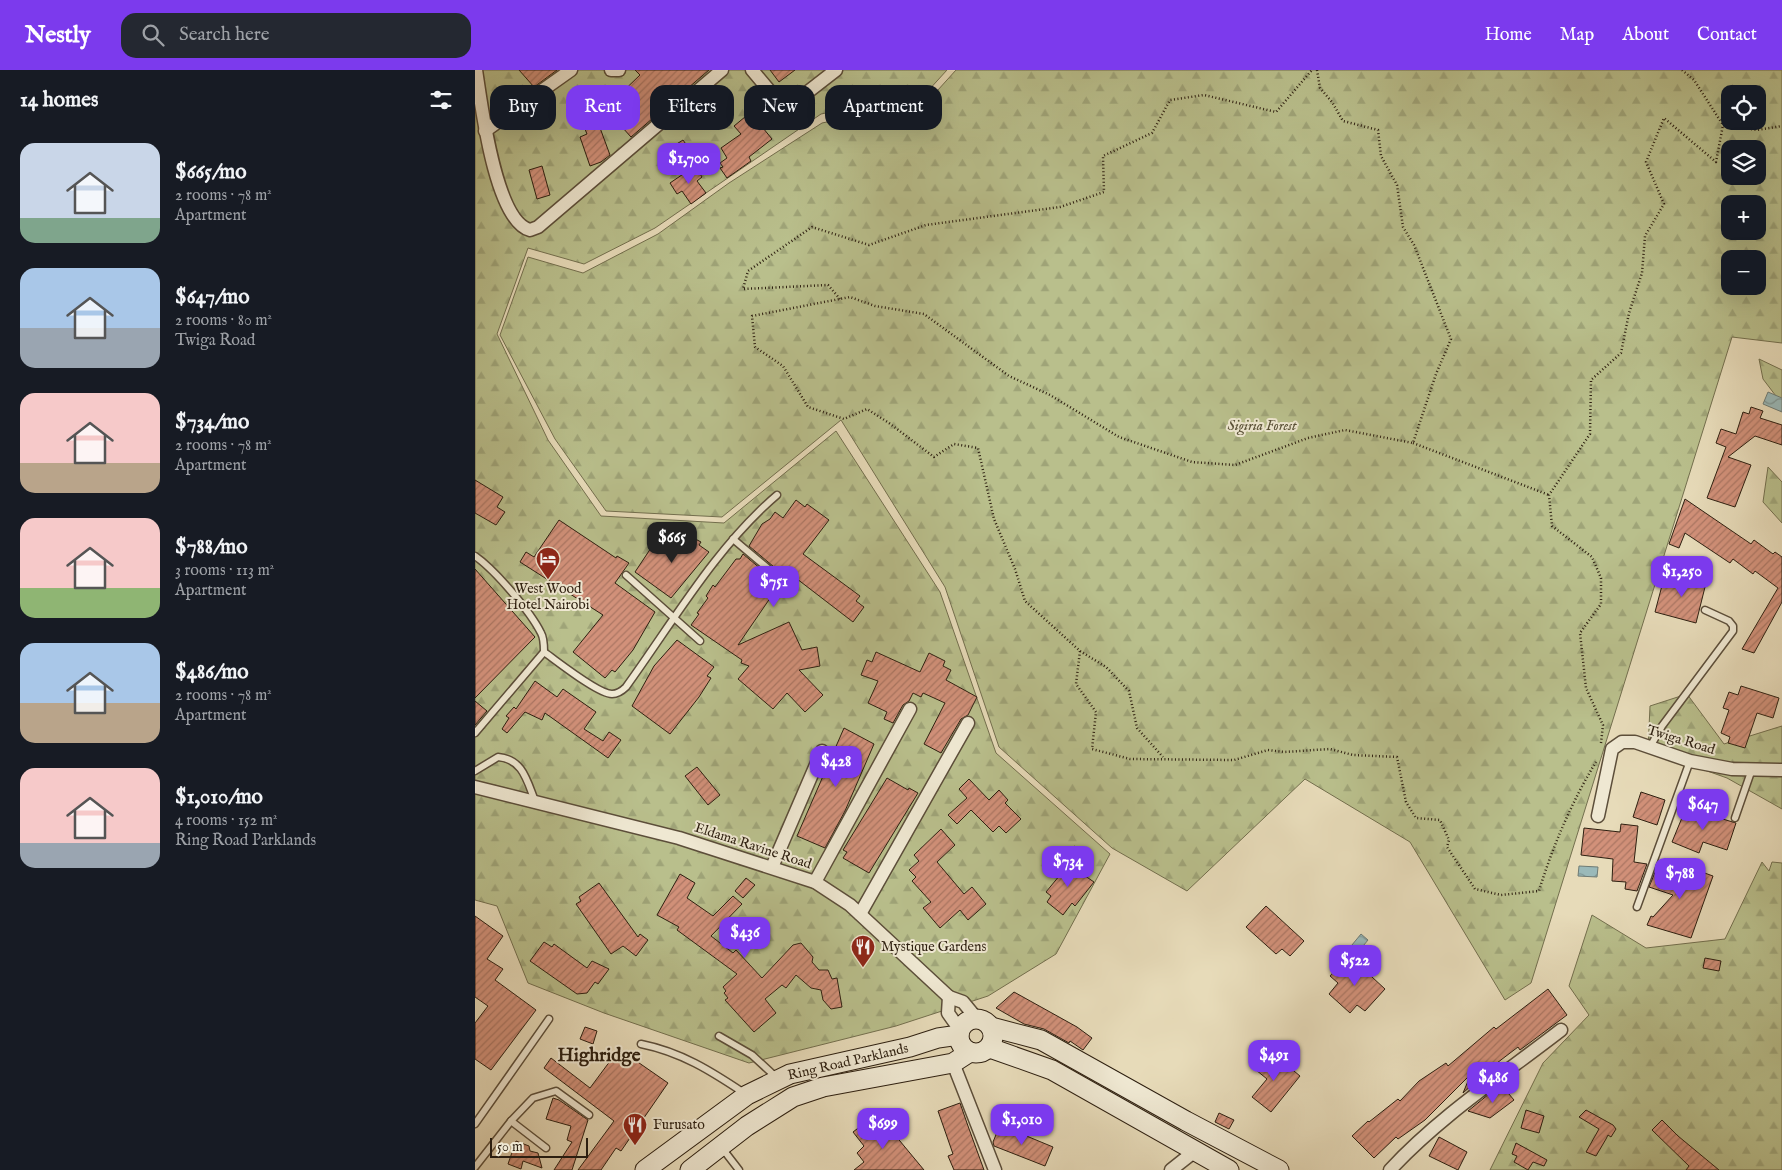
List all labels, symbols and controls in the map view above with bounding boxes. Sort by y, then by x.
search box [121,13,471,58]
text: Nestly [25,20,91,51]
icon: search [139,21,167,49]
text: Search here [179,23,269,47]
text: Home [1485,24,1532,47]
text: Map [1560,24,1594,47]
text: About [1622,24,1669,47]
text: Contact [1697,24,1757,47]
chip: Buy [490,85,556,130]
chip: Rent [566,85,640,130]
chip: Filters [650,85,734,130]
chip: New [744,85,815,130]
chip: Apartment [825,85,942,130]
map controls [1721,85,1766,295]
button: locate [1721,85,1766,130]
icon: filters [427,86,455,114]
text: 14 homes [20,87,98,114]
button: layers [1721,140,1766,185]
pin: $1,700 [648,142,730,185]
text: $1,700 [668,149,710,169]
text: $665/mo [175,159,247,186]
icon: home [60,163,120,223]
text: 2 rooms · 78 m² [175,186,272,206]
button: + [1721,195,1766,240]
text: Apartment [175,206,246,226]
button: − [1721,250,1766,295]
text: $647/mo [175,284,250,311]
icon: home [60,288,120,348]
text: 2 rooms · 80 m² [175,311,272,331]
text: Twiga Road [175,331,255,351]
text: $734/mo [175,409,249,436]
icon: home [60,413,120,473]
park label: Sigiria Forest [1227,417,1297,436]
text: 2 rooms · 78 m² [175,436,272,456]
text: Apartment [175,456,246,476]
pin: $665 [642,522,702,564]
text: $665 [658,528,686,548]
text: $788/mo [175,534,248,561]
icon: home [60,538,120,598]
hotel icon: West Wood Hotel Nairobi [535,546,561,580]
pin: $1,250 [1641,556,1723,598]
text: 3 rooms · 113 m² [175,561,274,581]
text: $1,250 [1662,562,1702,582]
pin: $751 [744,566,804,608]
text: $751 [760,572,788,592]
place label: West Wood Hotel Nairobi [507,580,590,614]
text: Apartment [175,581,246,601]
text: $486/mo [175,659,249,686]
icon: home [60,663,120,723]
text: 2 rooms · 78 m² [175,686,272,706]
text: Apartment [175,706,246,726]
street label: Twiga Road [1645,721,1718,759]
pin: $428 [806,746,866,788]
text: $428 [821,752,851,772]
text: $1,010/mo [175,784,263,811]
icon: home [60,788,120,848]
pin: $647 [1673,788,1733,831]
text: $647 [1688,795,1718,815]
text: 4 rooms · 152 m² [175,811,277,831]
street label: Eldama Ravine Road [692,819,814,874]
text: Ring Road Parklands [175,831,316,851]
pin: $734 [1038,846,1098,888]
text: $734 [1053,852,1083,872]
pin: $788 [1650,858,1710,900]
text: $788 [1666,864,1694,884]
pin: $436 [715,916,775,959]
text: $436 [730,923,760,943]
restaurant icon: Mystique Gardens [850,934,876,968]
place label: Mystique Gardens [881,938,986,956]
pin: $522 [1325,944,1385,987]
text: $522 [1340,951,1370,971]
street label: Ring Road Parklands [786,1039,910,1085]
pin: $491 [1244,1040,1304,1082]
district label: Highridge [558,1044,641,1068]
text: $491 [1259,1046,1289,1066]
pin: $486 [1463,1062,1523,1104]
text: $486 [1478,1068,1508,1088]
pin: $1,010 [981,1104,1063,1146]
pin: $699 [853,1108,913,1150]
text: $1,010 [1002,1110,1042,1130]
restaurant icon: Furusato [622,1112,648,1146]
text: $699 [868,1114,898,1134]
place label: Furusato [653,1116,705,1134]
scale bar [490,1135,587,1158]
text: 50 m [497,1138,523,1156]

